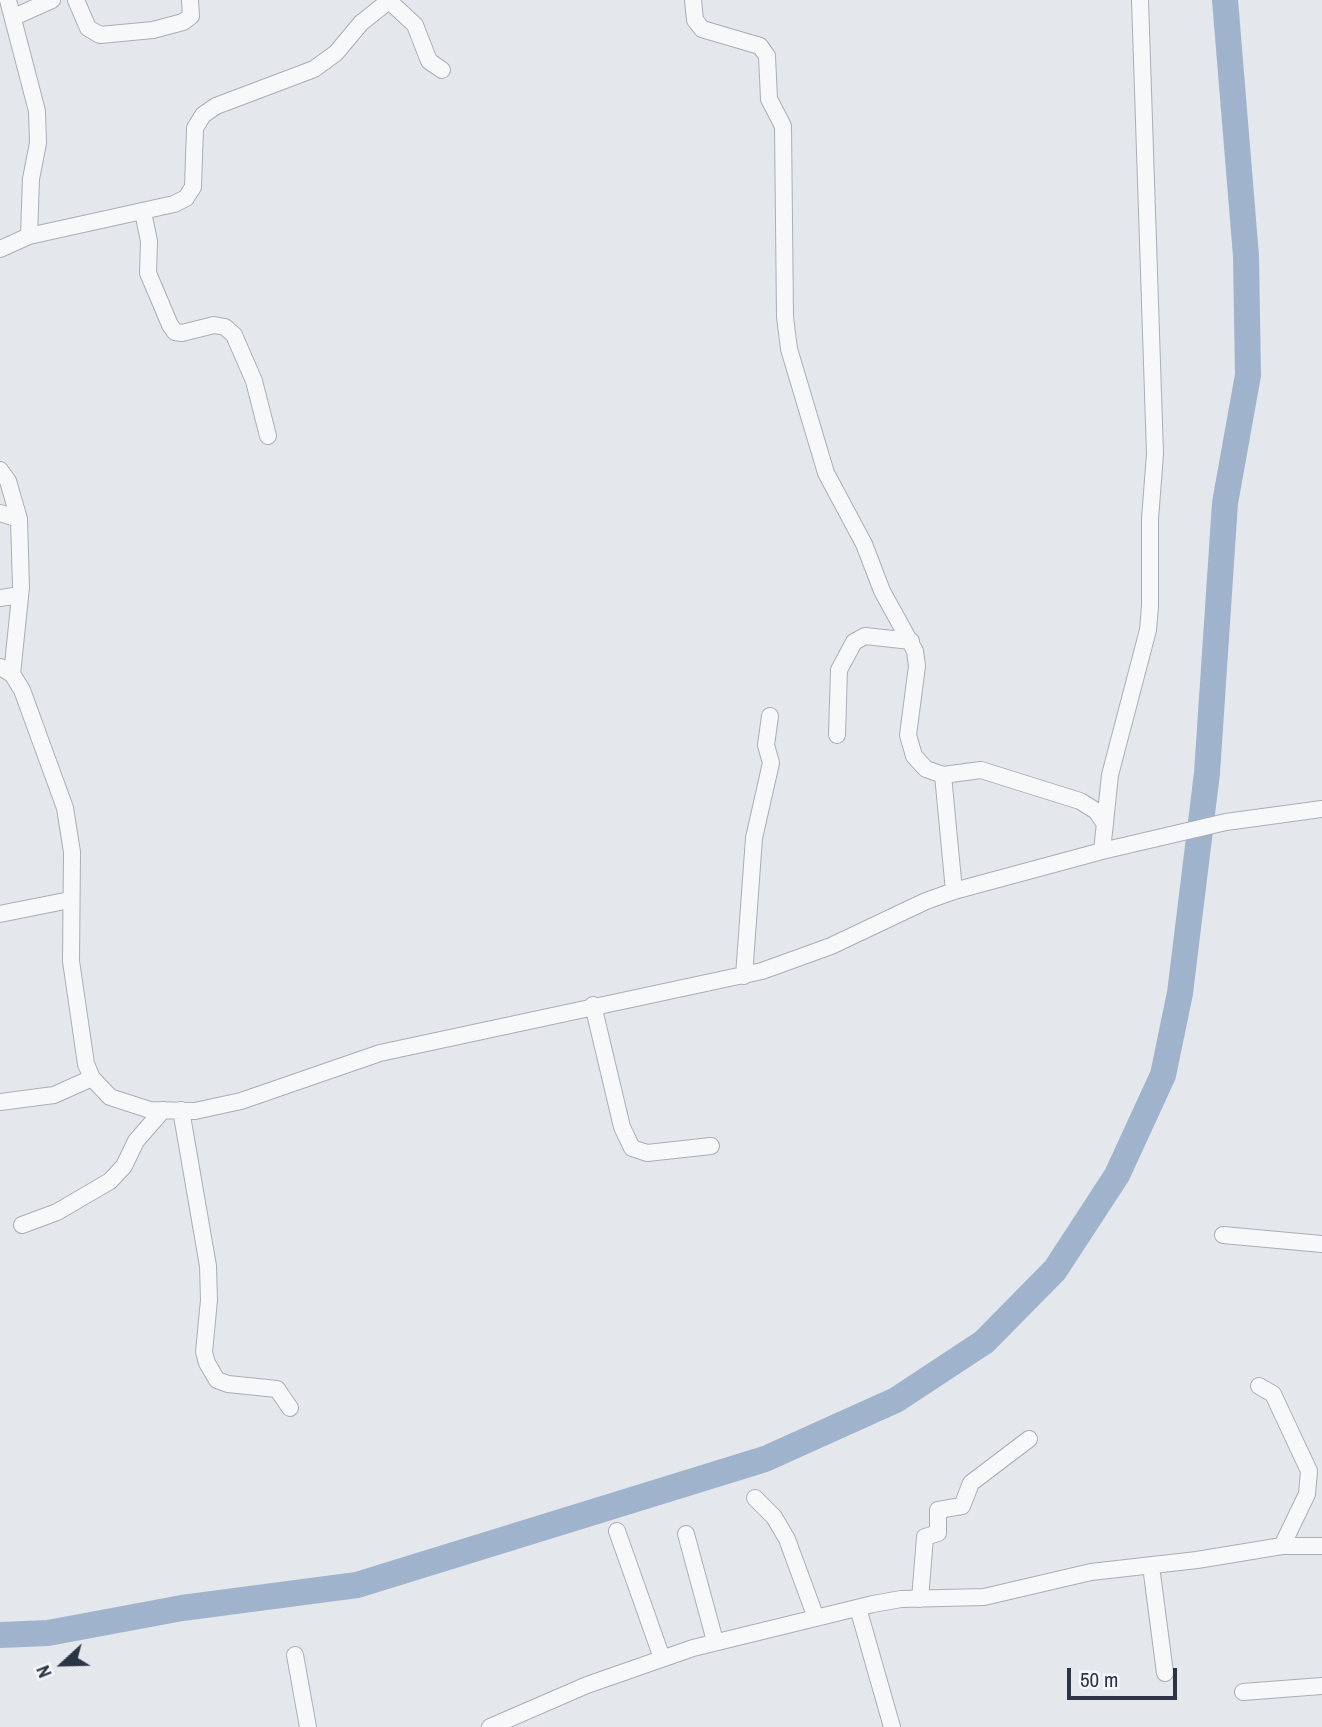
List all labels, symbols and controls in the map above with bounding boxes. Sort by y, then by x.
north arrow [28,1629,98,1699]
scale bar [1070,1654,1180,1698]
text: N [29,1662,58,1682]
text: 50 m [1080,1665,1118,1694]

